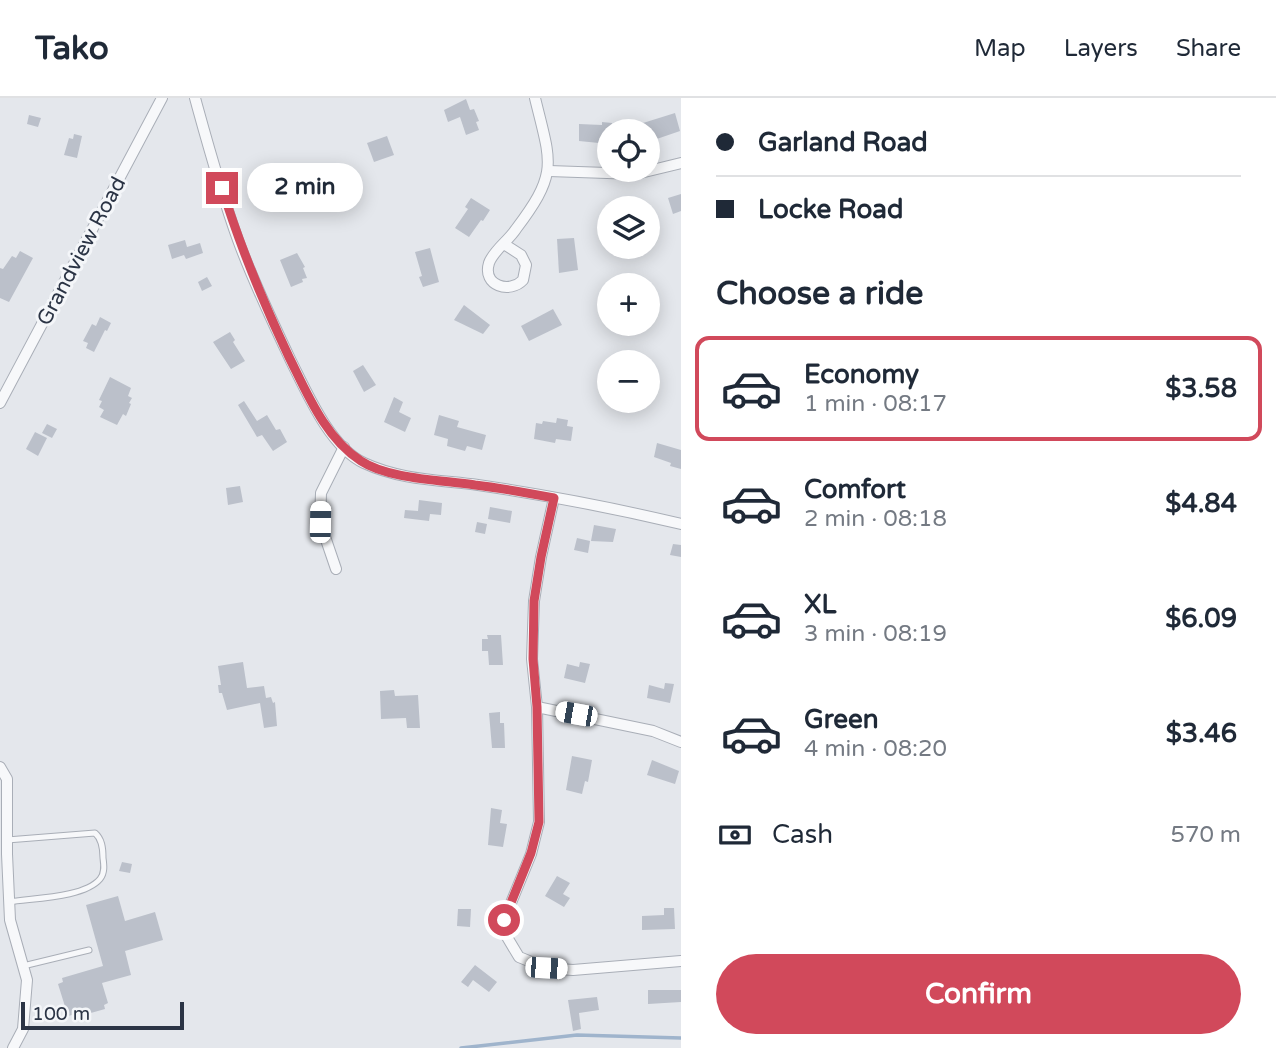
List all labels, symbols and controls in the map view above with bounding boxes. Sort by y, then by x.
text: Tako [35,29,109,68]
text: Map [974,34,1026,63]
text: Layers [1064,34,1138,63]
text: Share [1176,34,1241,63]
map controls [597,119,660,413]
button: locate [597,119,660,182]
text: Garland Road [758,127,928,158]
callout: 2 min [246,164,362,212]
route end [206,172,238,204]
street label: Grandview Road [32,173,131,330]
text: 2 min [274,173,336,201]
text: Locke Road [758,194,903,225]
button: layers [597,196,660,259]
button: + [597,273,660,336]
text: Choose a ride [716,275,923,313]
button: − [597,350,660,413]
icon: car [720,357,783,420]
text: Economy [804,359,919,390]
text: $3.58 [1165,373,1237,404]
text: 1 min · 08:17 [804,390,947,418]
icon: car [720,472,783,535]
text: Comfort [804,474,906,505]
text: $4.84 [1165,488,1237,519]
car [310,501,331,543]
text: 2 min · 08:18 [804,505,947,533]
icon: car [720,587,783,650]
text: XL [804,589,836,620]
text: $6.09 [1165,603,1237,634]
text: 3 min · 08:19 [804,620,947,648]
car [554,700,599,728]
icon: car [720,702,783,765]
text: Green [804,704,879,735]
text: $3.46 [1166,718,1237,749]
text: 4 min · 08:20 [804,735,947,763]
icon: cash [716,816,754,854]
text: Cash [772,819,833,850]
text: 570 m [1171,821,1241,849]
route start [488,904,520,936]
button: Confirm [716,954,1241,1034]
car [525,956,568,980]
scale bar [21,999,184,1031]
text: 100 m [32,1003,90,1025]

